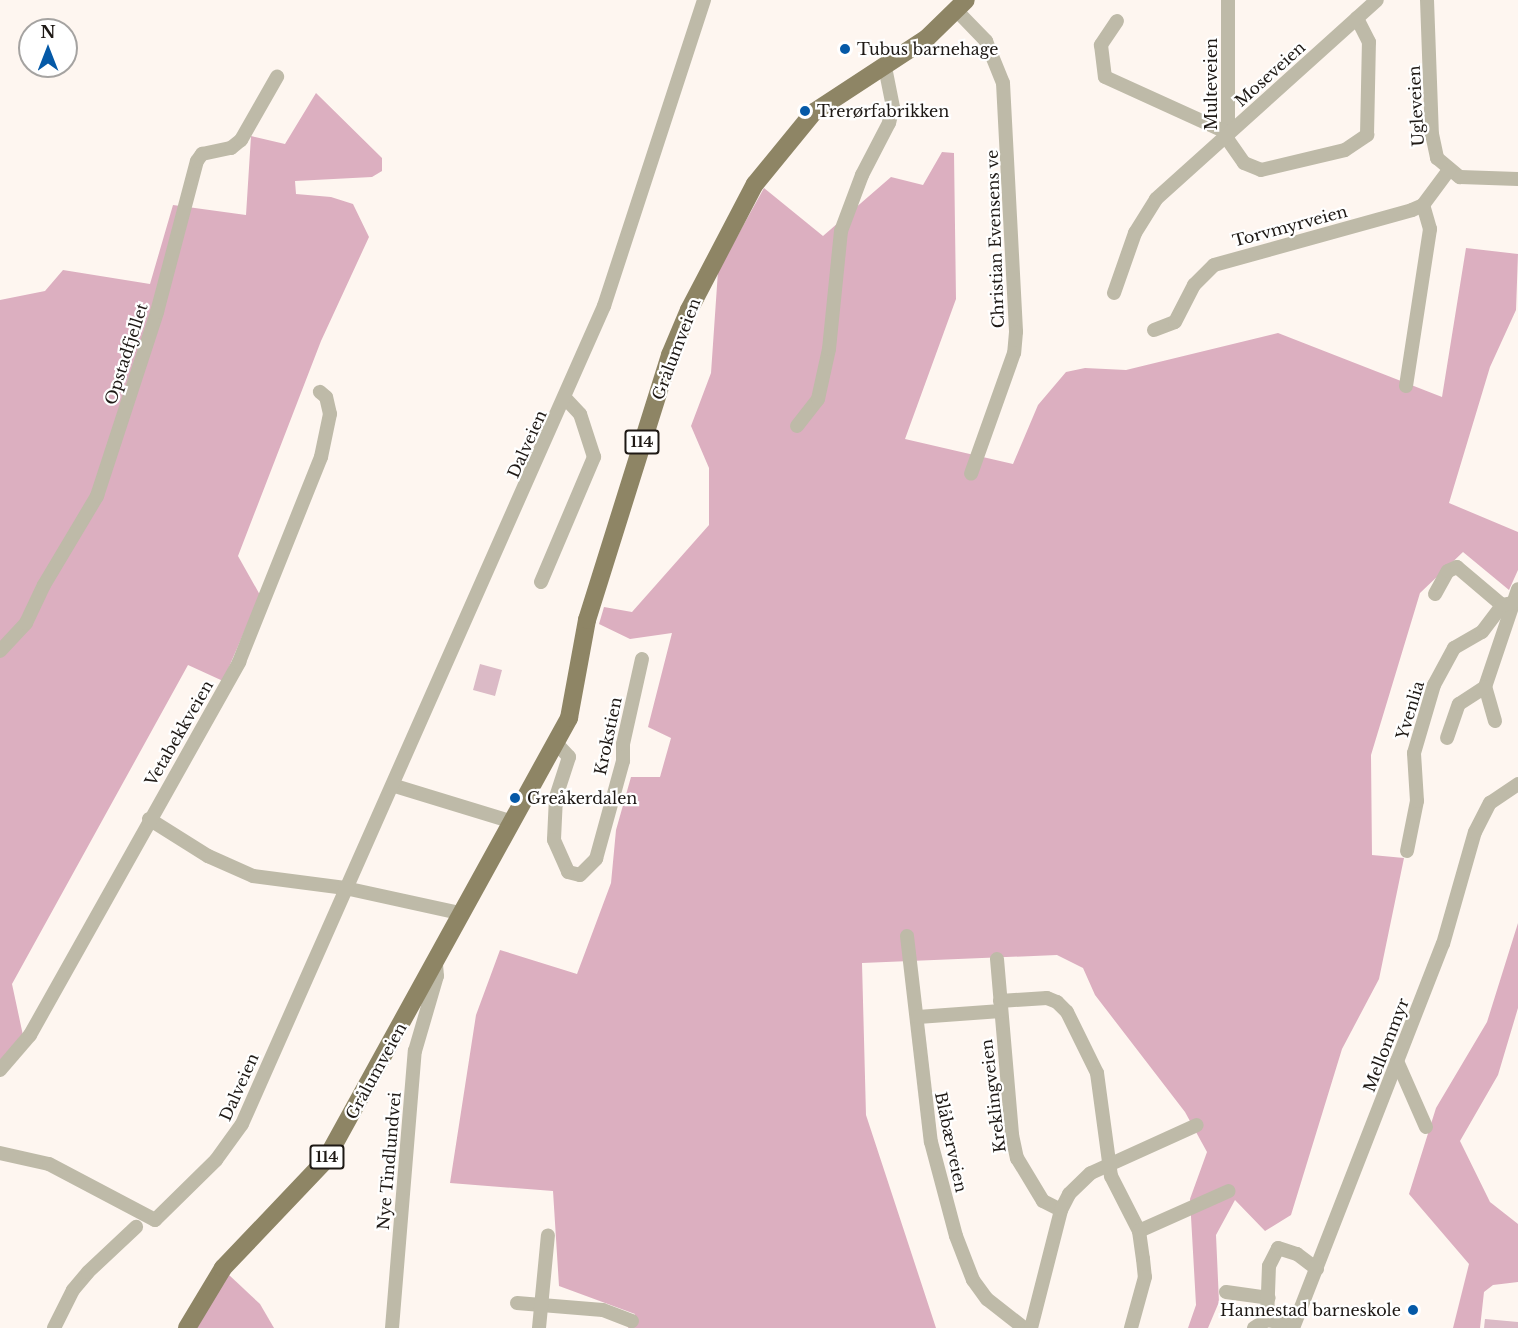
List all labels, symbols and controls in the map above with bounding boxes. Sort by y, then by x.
north arrow [18,18,78,78]
text: N [40,22,56,42]
street label: Moseveien [1231,37,1309,111]
street label: Multeveien [1201,38,1221,130]
place label: Tubus barnehage [857,39,998,59]
marker: Tubus barnehage [838,42,852,56]
street label: Ugleveien [1404,65,1428,147]
place label: Trerørfabrikken [817,101,949,121]
marker: Trerørfabrikken [798,104,812,118]
street label: Christian Evensens ve [982,149,1008,329]
street label: Torvmyrveien [1231,201,1349,251]
street label: Grålumveien [648,295,704,403]
street label: Opstadfjellet [101,301,151,407]
street label: Dalveien [504,407,550,481]
road number: 114 [624,430,660,454]
street label: Vetabekkveien [141,677,217,789]
street label: Yvenlia [1392,678,1428,742]
street label: Krokstien [590,695,626,777]
place label: Greåkerdalen [527,788,637,808]
marker: Greåkerdalen [508,791,522,805]
street label: Mellommyr [1359,995,1413,1095]
street label: Grålumveien [342,1019,410,1123]
street label: Kreklingveien [976,1038,1010,1154]
street label: Dalveien [216,1050,262,1124]
street label: Blåbærveien [931,1090,971,1194]
street label: Nye Tindlundvei [373,1091,405,1231]
road number: 114 [309,1145,345,1169]
place label: Hannestad barneskole [1220,1300,1401,1320]
marker: Hannestad barneskole [1406,1303,1420,1317]

